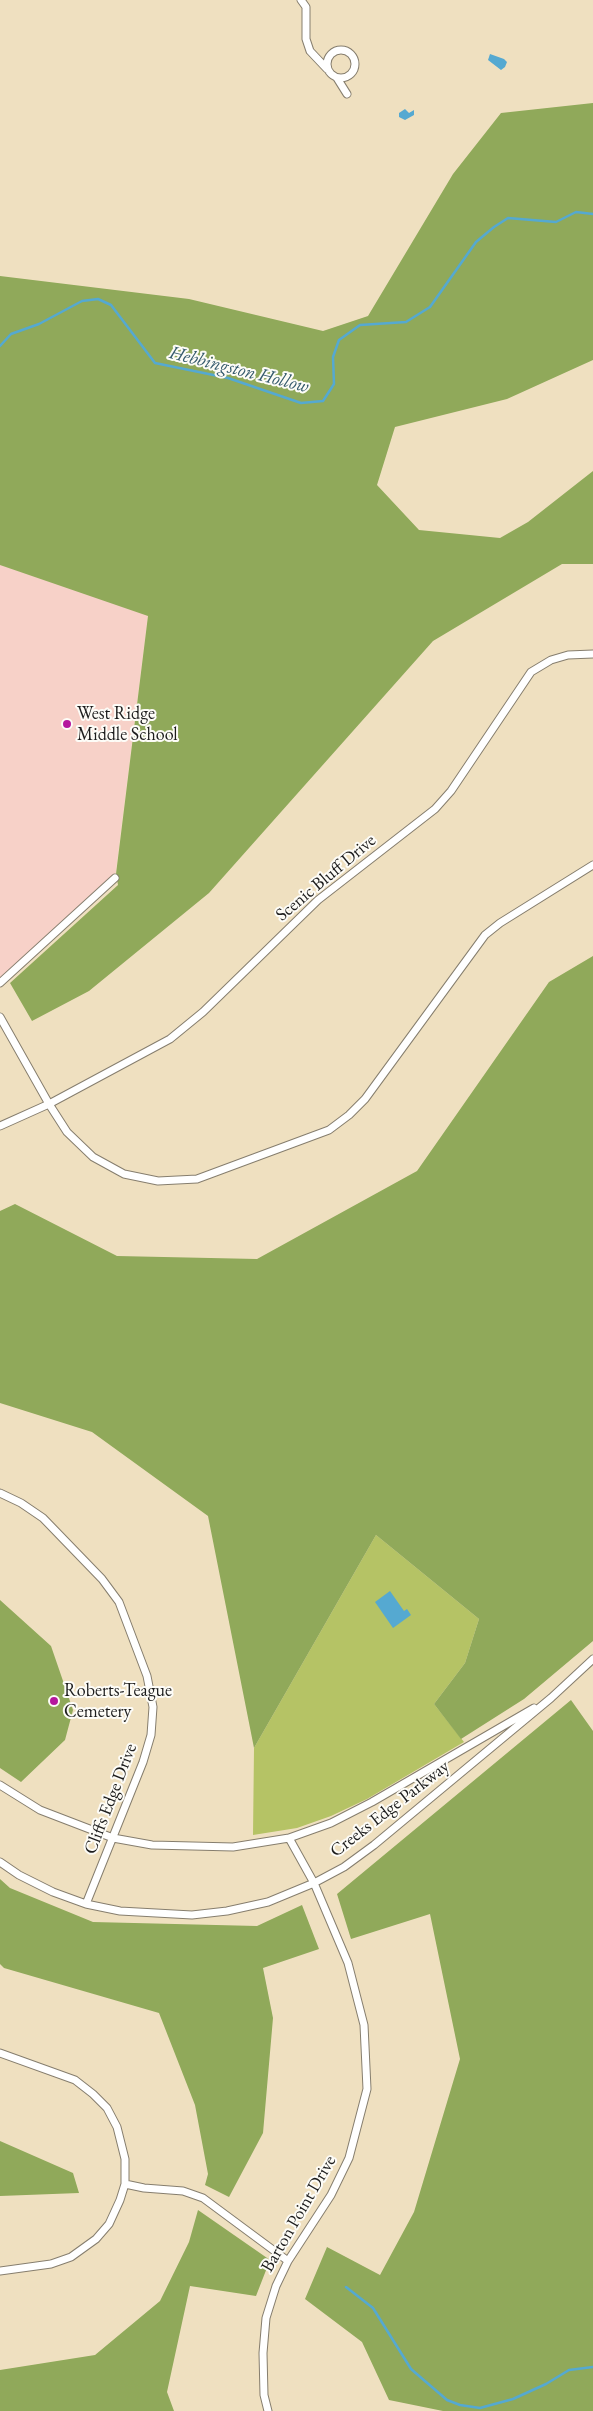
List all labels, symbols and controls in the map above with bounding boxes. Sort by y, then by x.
water label: Hebbingston Hollow [167,342,311,398]
place label: West Ridge Middle School [77,703,178,746]
marker: West Ridge Middle School [61,718,73,730]
street label: Scenic Bluff Drive [272,830,380,926]
place label: Roberts-Teague Cemetery [64,1680,172,1722]
marker: Roberts-Teague Cemetery [48,1695,60,1707]
street label: Cliffs Edge Drive [80,1741,142,1857]
street label: Creeks Edge Parkway [326,1756,454,1862]
street label: Barton Point Drive [257,2152,341,2276]

